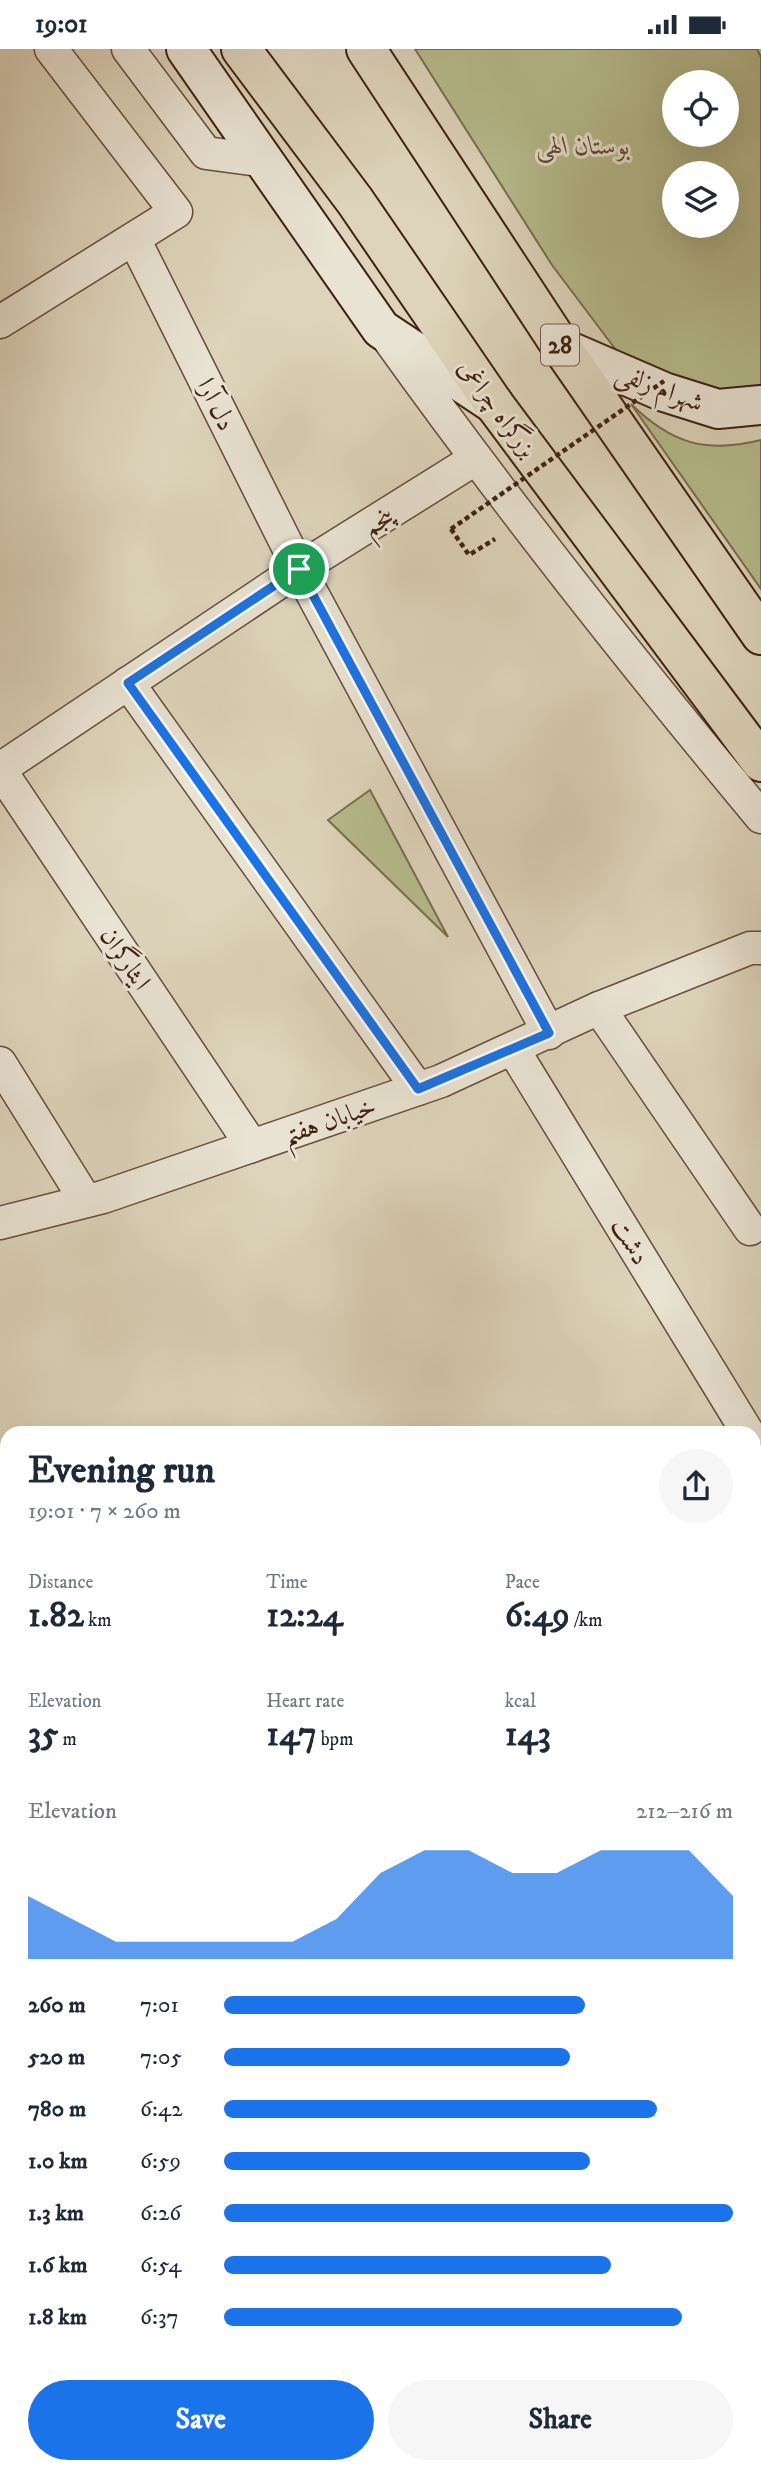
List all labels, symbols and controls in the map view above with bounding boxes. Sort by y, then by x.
text: 19:01 [35,8,88,41]
map controls [662,70,739,238]
button: locate [662,70,739,147]
park label: بوستان الهی [536,130,630,163]
button: layers [662,161,739,238]
road number: 28 [541,325,579,365]
street label: بزرگراه چراغی [450,352,546,465]
street label: شهرام زلفی [609,357,708,425]
street label: دل آرا [189,373,242,436]
street label: پنجم [357,499,406,550]
pin [269,539,329,599]
icon: arrive [280,550,318,588]
street label: ایثارگران [92,920,159,997]
street label: خیابان هفتم [278,1090,383,1160]
street label: دشت [603,1212,657,1271]
text: Evening run [28,1447,215,1495]
button: share [659,1449,733,1523]
text: 19:01 · 7 × 260 m [28,1497,181,1526]
text: Distance [28,1571,93,1594]
text: Time [266,1571,308,1594]
text: Pace [505,1571,540,1594]
text: 1.82 [28,1594,84,1638]
text: 12:24 [266,1594,343,1638]
text: 6:49 [505,1594,570,1638]
text: km [84,1609,112,1632]
text: /km [570,1609,603,1632]
text: Elevation [28,1690,102,1713]
text: Heart rate [266,1690,344,1713]
text: kcal [505,1690,536,1713]
text: 35 [28,1713,58,1757]
text: 147 [266,1713,317,1757]
text: 143 [505,1713,551,1757]
text: m [58,1728,77,1751]
text: bpm [317,1728,353,1751]
text: Elevation [28,1797,117,1826]
text: 212–216 m [636,1797,733,1826]
text: 260 m [28,1991,86,2020]
text: 7:01 [140,1991,179,2020]
text: 520 m [28,2043,85,2072]
text: 7:05 [140,2043,182,2072]
text: 780 m [28,2095,86,2124]
text: 6:42 [140,2095,183,2124]
text: 1.0 km [28,2147,88,2176]
text: 6:59 [140,2147,181,2176]
text: 1.3 km [28,2199,84,2228]
text: 6:26 [140,2199,181,2228]
text: 1.6 km [28,2251,87,2280]
text: 6:54 [140,2251,181,2280]
text: 1.8 km [28,2303,87,2332]
text: 6:37 [140,2303,179,2332]
button: Save [28,2380,374,2460]
button: Share [388,2380,733,2460]

